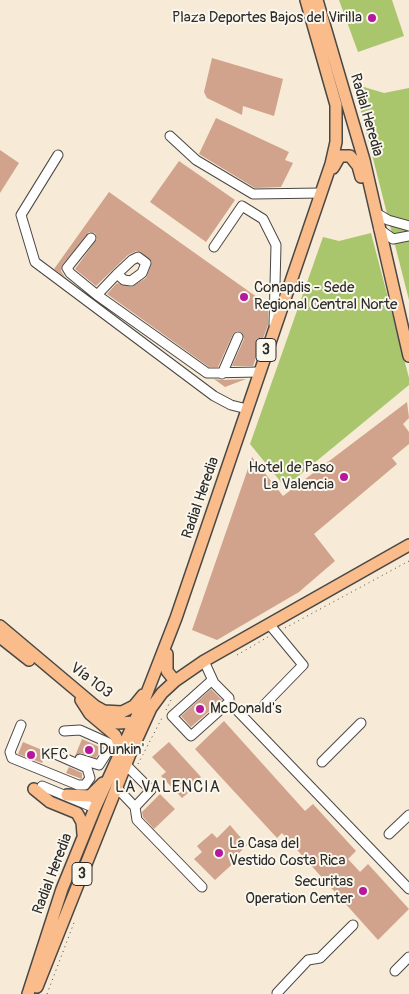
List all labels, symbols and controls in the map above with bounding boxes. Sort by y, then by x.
place label: Plaza Deportes Bajos del Virilla [172,9,362,27]
marker: Plaza Deportes Bajos del Virilla [366,12,378,24]
street label: Radial Heredia [346,72,386,158]
place label: Conapdis - Sede Regional Central Norte [254,279,397,314]
marker: Conapdis - Sede Regional Central Norte [238,291,250,303]
road number: 3 [256,338,276,362]
street label: Radial Heredia [179,455,223,541]
place label: Hotel de Paso La Valencia [249,459,334,494]
marker: Hotel de Paso La Valencia [338,471,350,483]
street label: Vía 103 [66,659,116,703]
place label: McDonald's [210,700,282,718]
marker: McDonald's [194,703,206,715]
place label: Dunkin' [99,741,144,759]
marker: Dunkin' [83,744,95,756]
place label: KFC [41,746,68,764]
marker: KFC [25,749,37,761]
district label: LA VALENCIA [114,778,222,798]
street label: Radial Heredia [29,831,77,917]
place label: La Casa del Vestido Costa Rica [229,835,345,870]
marker: La Casa del Vestido Costa Rica [213,847,225,859]
road number: 3 [72,862,92,886]
place label: Securitas Operation Center [245,873,353,908]
marker: Securitas Operation Center [357,885,369,897]

